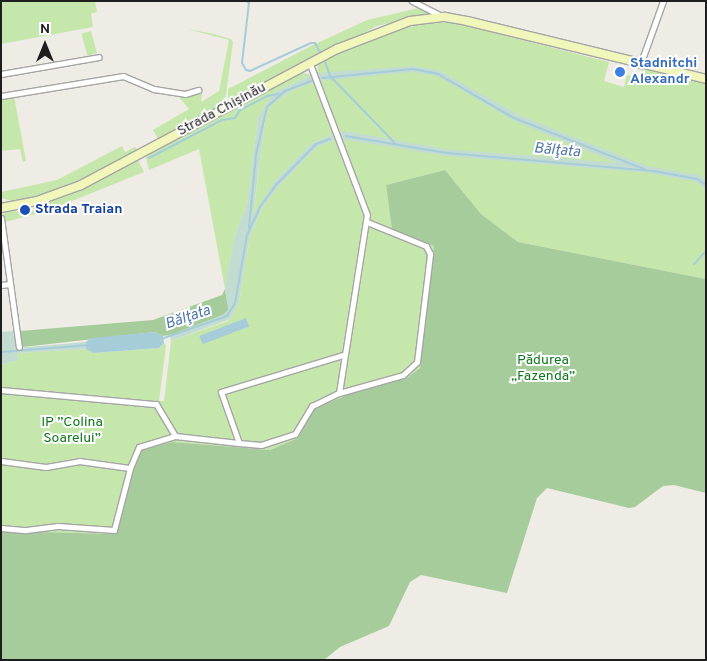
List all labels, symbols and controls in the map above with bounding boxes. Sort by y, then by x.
north arrow [20,20,70,70]
text: N [40,21,50,38]
place label: Stadnitchi Alexandr [630,56,697,88]
marker: Stadnitchi Alexandr [614,66,626,78]
street label: Strada Chișinău [175,80,269,140]
water label: Bălţata [533,140,581,162]
place label: Strada Traian [35,202,122,218]
marker: Strada Traian [19,204,31,216]
water label: Bălţata [163,302,213,334]
park label: Pădurea „Fazenda” [511,353,575,386]
park label: IP ”Colina Soarelui” [41,415,103,448]

